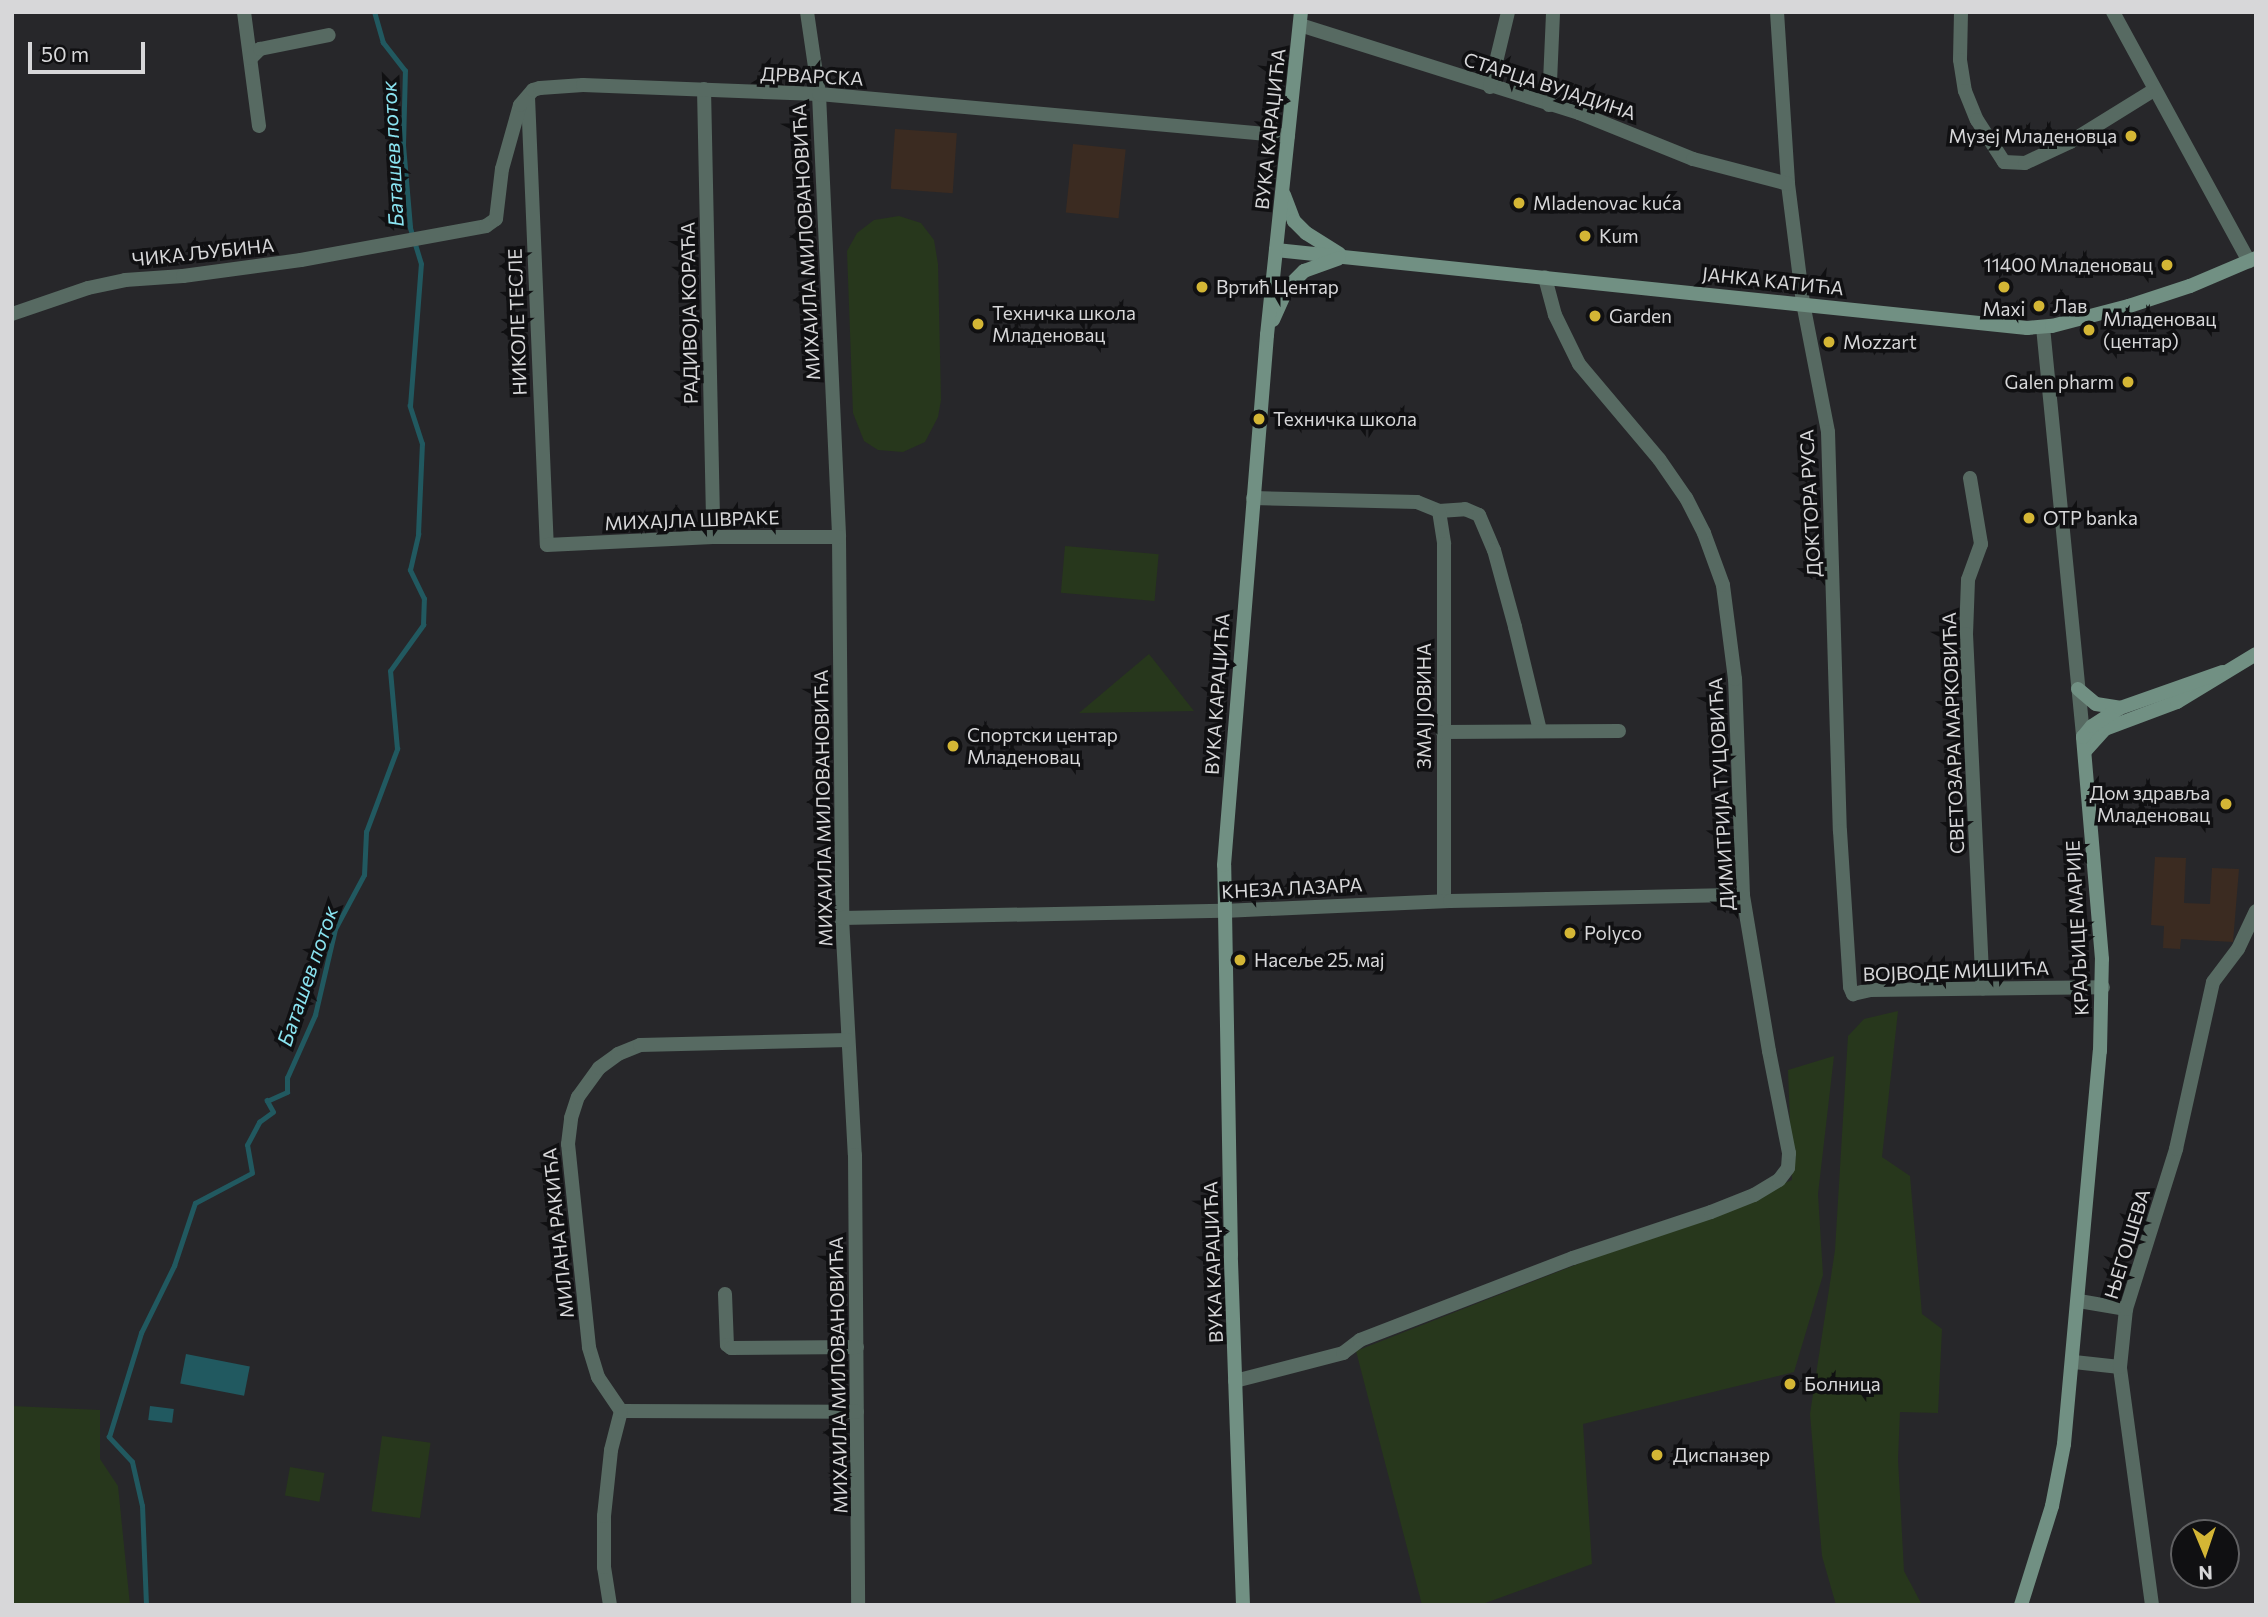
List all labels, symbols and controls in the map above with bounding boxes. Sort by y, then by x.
scale bar [32,28,149,72]
text: 50 m [41,41,89,66]
street label: ВУКА КАРАЏИЋА [1250,47,1290,211]
street label: СТАРЦА ВУЈАДИНА [1461,47,1639,125]
street label: ДРВАРСКА [760,62,864,90]
water label: Баташев поток [376,80,408,228]
street label: МИХАИЛА МИЛОВАНОВИЋА [787,103,825,381]
place label: Музеј Младеновца [1949,125,2117,147]
marker: Музеј Младеновца [2123,128,2139,144]
place label: Mladenovac kuća [1533,192,1682,214]
marker: Mladenovac kuća [1511,195,1527,211]
street label: РАДИВОЈА КОРАЋА [676,222,702,404]
place label: Kum [1599,225,1639,247]
marker: Kum [1577,228,1593,244]
street label: ЧИКА ЉУБИНА [131,233,275,271]
street label: НИКОЛЕ ТЕСЛЕ [503,248,531,396]
place label: 11400 Младеновац [1984,254,2153,276]
marker: 11400 Младеновац [2159,257,2175,273]
street label: ЈАНКА КАТИЋА [1701,262,1845,300]
place label: Вртић Центар [1216,276,1339,298]
marker: Вртић Центар [1194,279,1210,295]
marker: Maxi [1996,279,2012,295]
place label: Лав [2053,295,2087,317]
place label: Maxi [1983,298,2025,320]
marker: Лав [2031,298,2047,314]
place label: Техничка школа Младеновац [992,302,1136,346]
place label: Garden [1609,305,1672,327]
marker: Garden [1587,308,1603,324]
place label: Младеновац (центар) [2103,308,2216,352]
marker: Техничка школа Младеновац [970,316,986,332]
marker: Младеновац (центар) [2081,322,2097,338]
place label: Mozzart [1843,331,1917,353]
marker: Mozzart [1821,334,1837,350]
place label: Galen pharm [2005,371,2114,393]
marker: Galen pharm [2120,374,2136,390]
place label: Техничка школа [1273,408,1417,430]
marker: Техничка школа [1251,411,1267,427]
street label: ДОКТОРА РУСА [1795,429,1825,577]
street label: МИХАЈЛА ШВРАКЕ [604,506,780,534]
place label: OTP banka [2043,507,2138,529]
marker: OTP banka [2021,510,2037,526]
street label: ВУКА КАРАЏИЋА [1200,612,1234,776]
street label: СВЕТОЗАРА МАРКОВИЋА [1937,612,1969,854]
street label: ЗМАЈ ЈОВИНА [1413,643,1435,769]
street label: МИХАИЛА МИЛОВАНОВИЋА [809,669,837,947]
street label: ДИМИТРИЈА ТУЦОВИЋА [1704,677,1738,911]
place label: Спортски центар Младеновац [967,724,1118,768]
marker: Спортски центар Младеновац [945,738,961,754]
place label: Дом здравља Младеновац [2089,782,2210,826]
marker: Дом здравља Младеновац [2216,794,2236,814]
street label: КРАЉИЦЕ МАРИЈЕ [2061,840,2093,1016]
street label: КНЕЗА ЛАЗАРА [1221,873,1363,903]
water label: Баташев поток [271,903,343,1049]
place label: Polyco [1584,922,1642,944]
marker: Polyco [1562,925,1578,941]
place label: Насеље 25. мај [1254,949,1385,971]
marker: Насеље 25. мај [1232,952,1248,968]
street label: ВОЈВОДЕ МИШИЋА [1862,956,2050,986]
street label: МИЛАНА РАКИЋА [538,1147,578,1319]
street label: ВУКА КАРАЏИЋА [1199,1181,1227,1343]
street label: ЊЕГОШЕВА [2099,1186,2155,1302]
street label: МИХАИЛА МИЛОВАНОВИЋА [824,1236,852,1514]
place label: Болница [1804,1373,1881,1395]
marker: Болница [1782,1376,1798,1392]
place label: Диспанзер [1673,1444,1770,1466]
marker: Диспанзер [1647,1445,1667,1465]
north arrow [2170,1519,2240,1589]
text: N [2198,1562,2213,1585]

